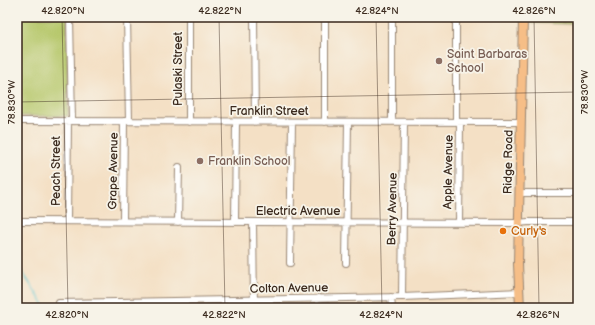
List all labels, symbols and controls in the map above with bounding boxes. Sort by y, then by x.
text: 42.820°N [41,5,85,17]
text: 42.822°N [198,5,242,17]
text: 42.824°N [355,5,399,17]
text: 42.826°N [512,5,556,17]
street label: Pulaski Street [171,32,186,106]
place label: Saint Barbaras School [447,47,527,76]
marker: Saint Barbaras School [434,56,444,66]
text: 78.830°W [579,70,591,114]
text: 78.830°W [6,80,18,124]
street label: Franklin Street [230,104,309,119]
street label: Ridge Road [500,129,517,194]
street label: Grape Avenue [105,132,122,210]
street label: Apple Avenue [440,135,457,209]
street label: Peach Street [49,136,64,206]
place label: Franklin School [208,154,291,169]
marker: Franklin School [195,156,205,166]
street label: Berry Avenue [384,173,401,246]
street label: Electric Avenue [256,204,340,219]
place label: Curly's [511,224,547,239]
marker: Curly's [498,226,508,236]
street label: Colton Avenue [250,280,328,297]
text: 42.820°N [45,309,89,321]
text: 42.822°N [202,309,246,321]
text: 42.824°N [359,309,403,321]
text: 42.826°N [516,309,560,321]

